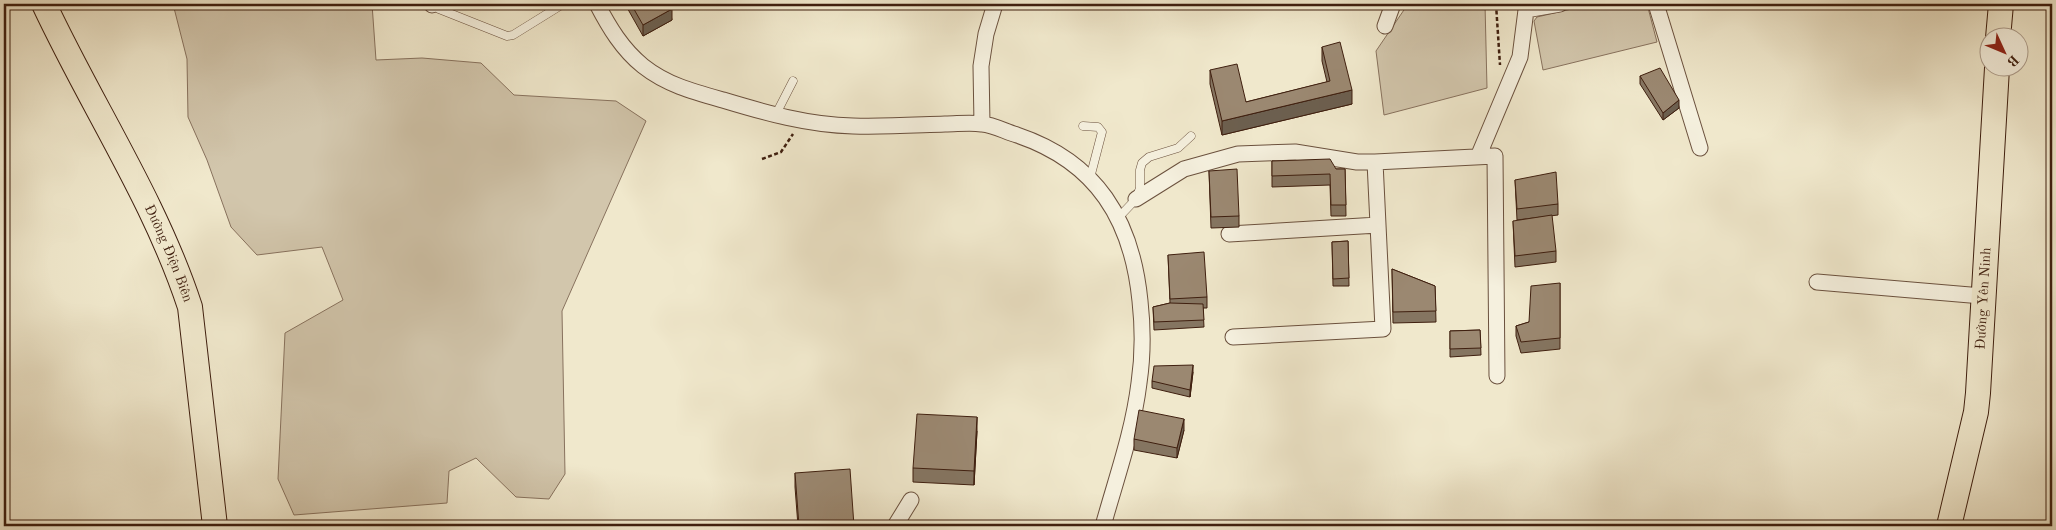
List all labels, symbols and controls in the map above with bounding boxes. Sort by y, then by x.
north arrow [1978,28,2028,78]
text: B [2004,52,2021,69]
street label: Đường Điện Biên [142,203,195,304]
street label: Đường Yên Ninh [1974,247,1994,350]

